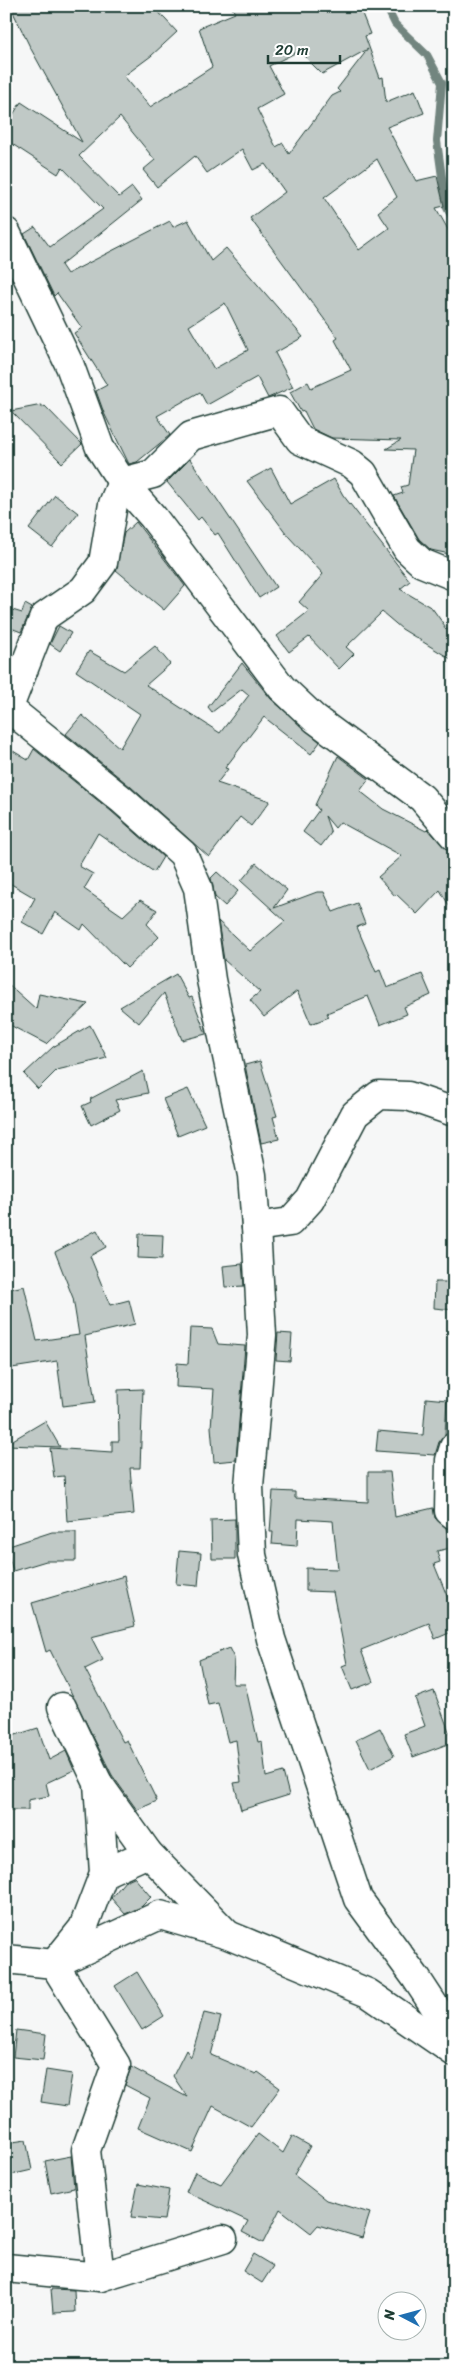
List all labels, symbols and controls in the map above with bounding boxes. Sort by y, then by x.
scale bar [268,32,340,64]
text: 20 m [275,37,309,63]
north arrow [378,2290,428,2340]
text: N [377,2308,403,2322]

